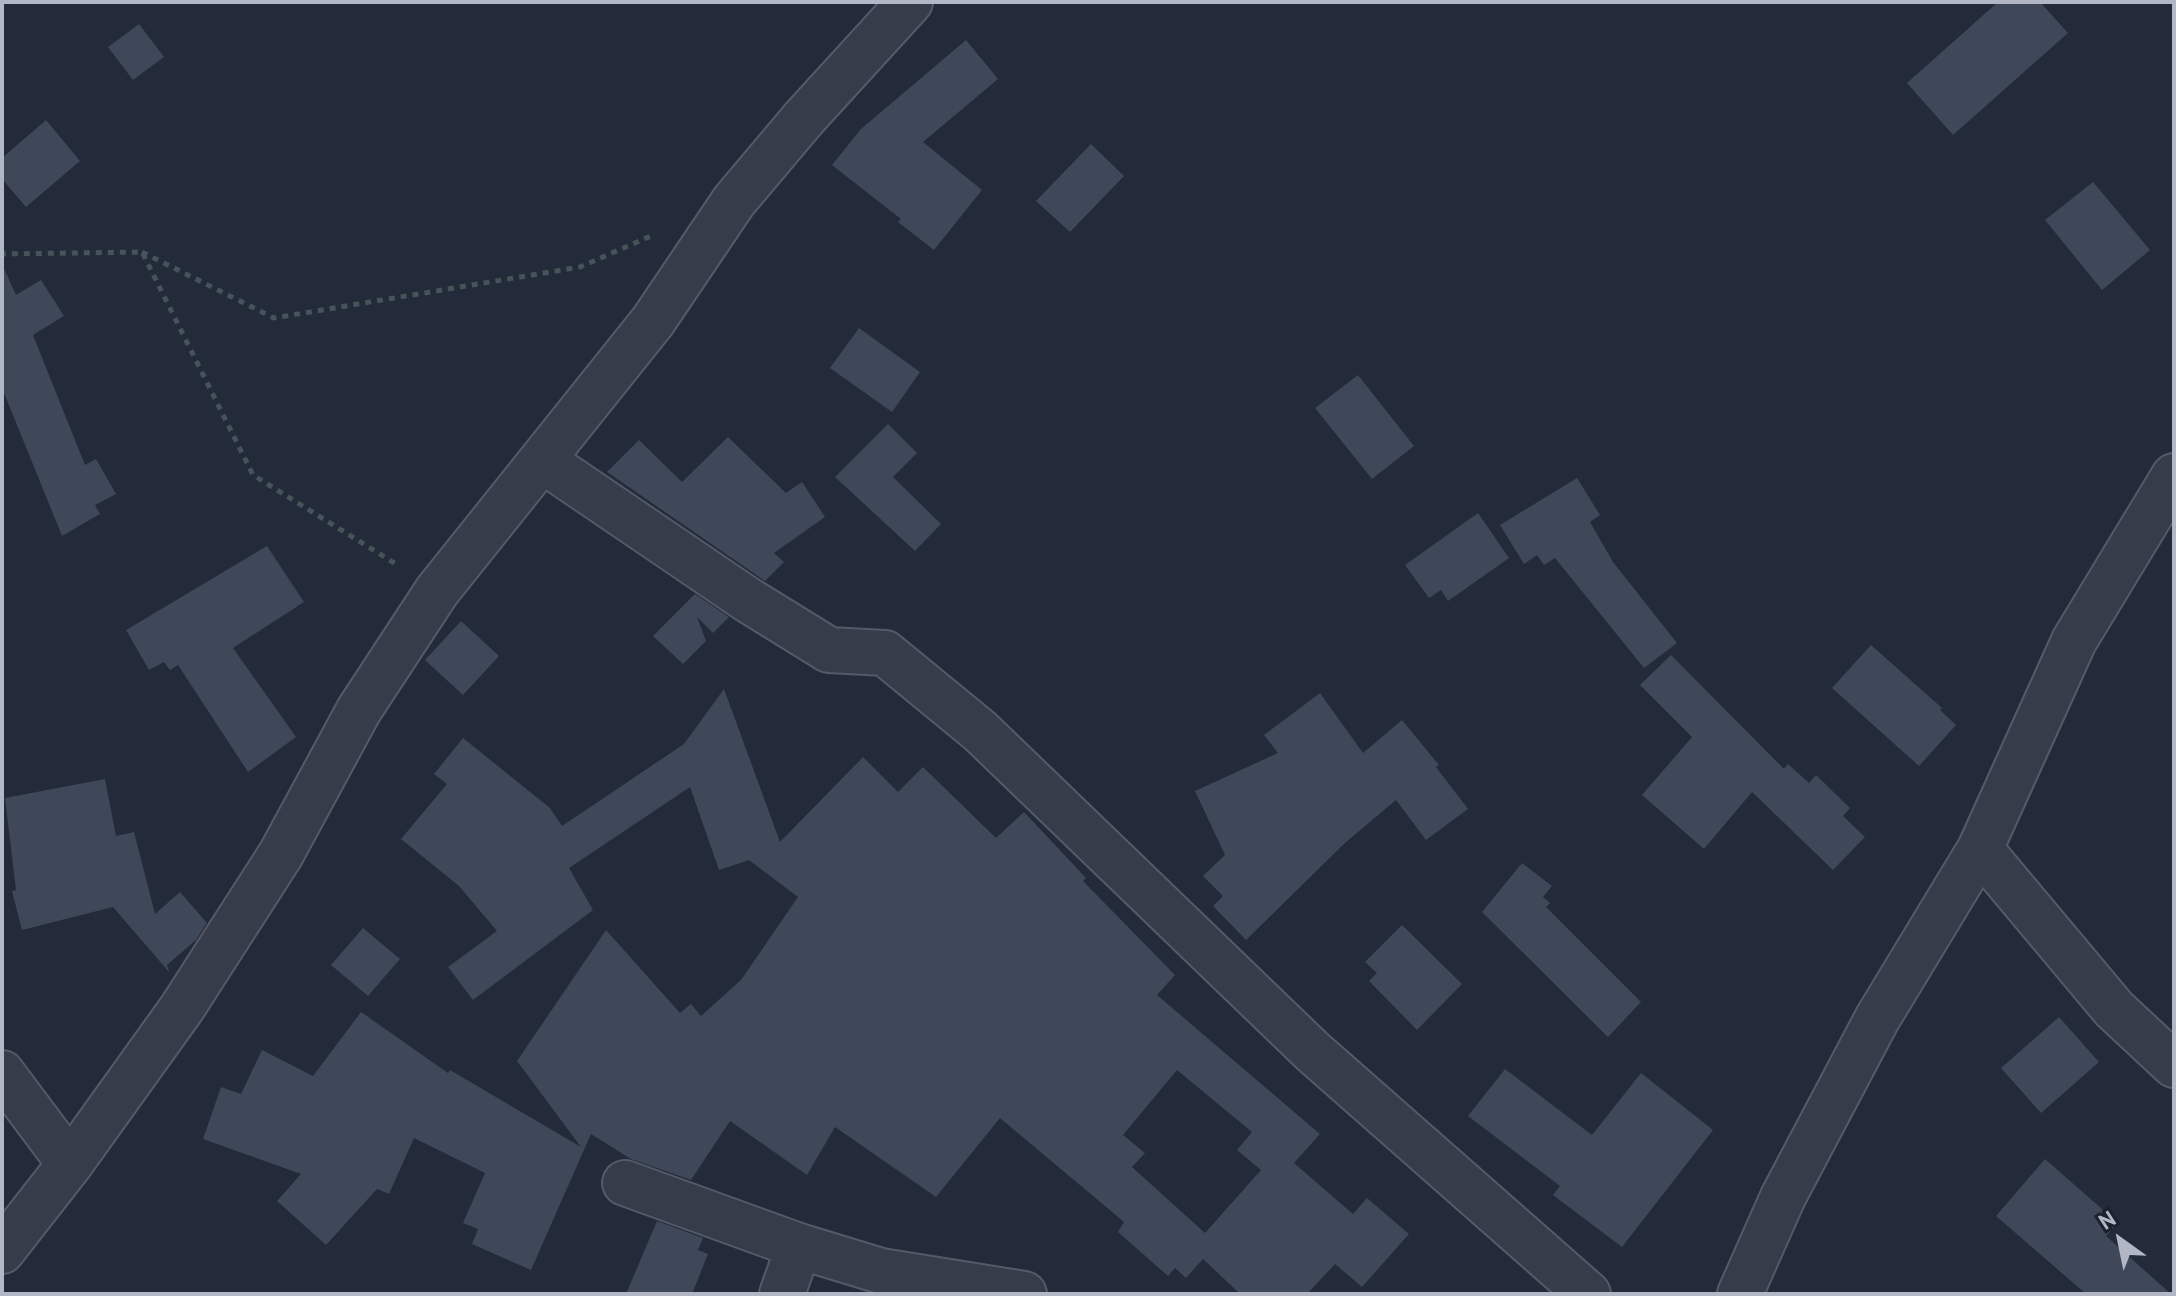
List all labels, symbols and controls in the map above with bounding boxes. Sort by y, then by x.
north arrow [2080,1200,2160,1280]
text: N [2093,1204,2121,1236]

